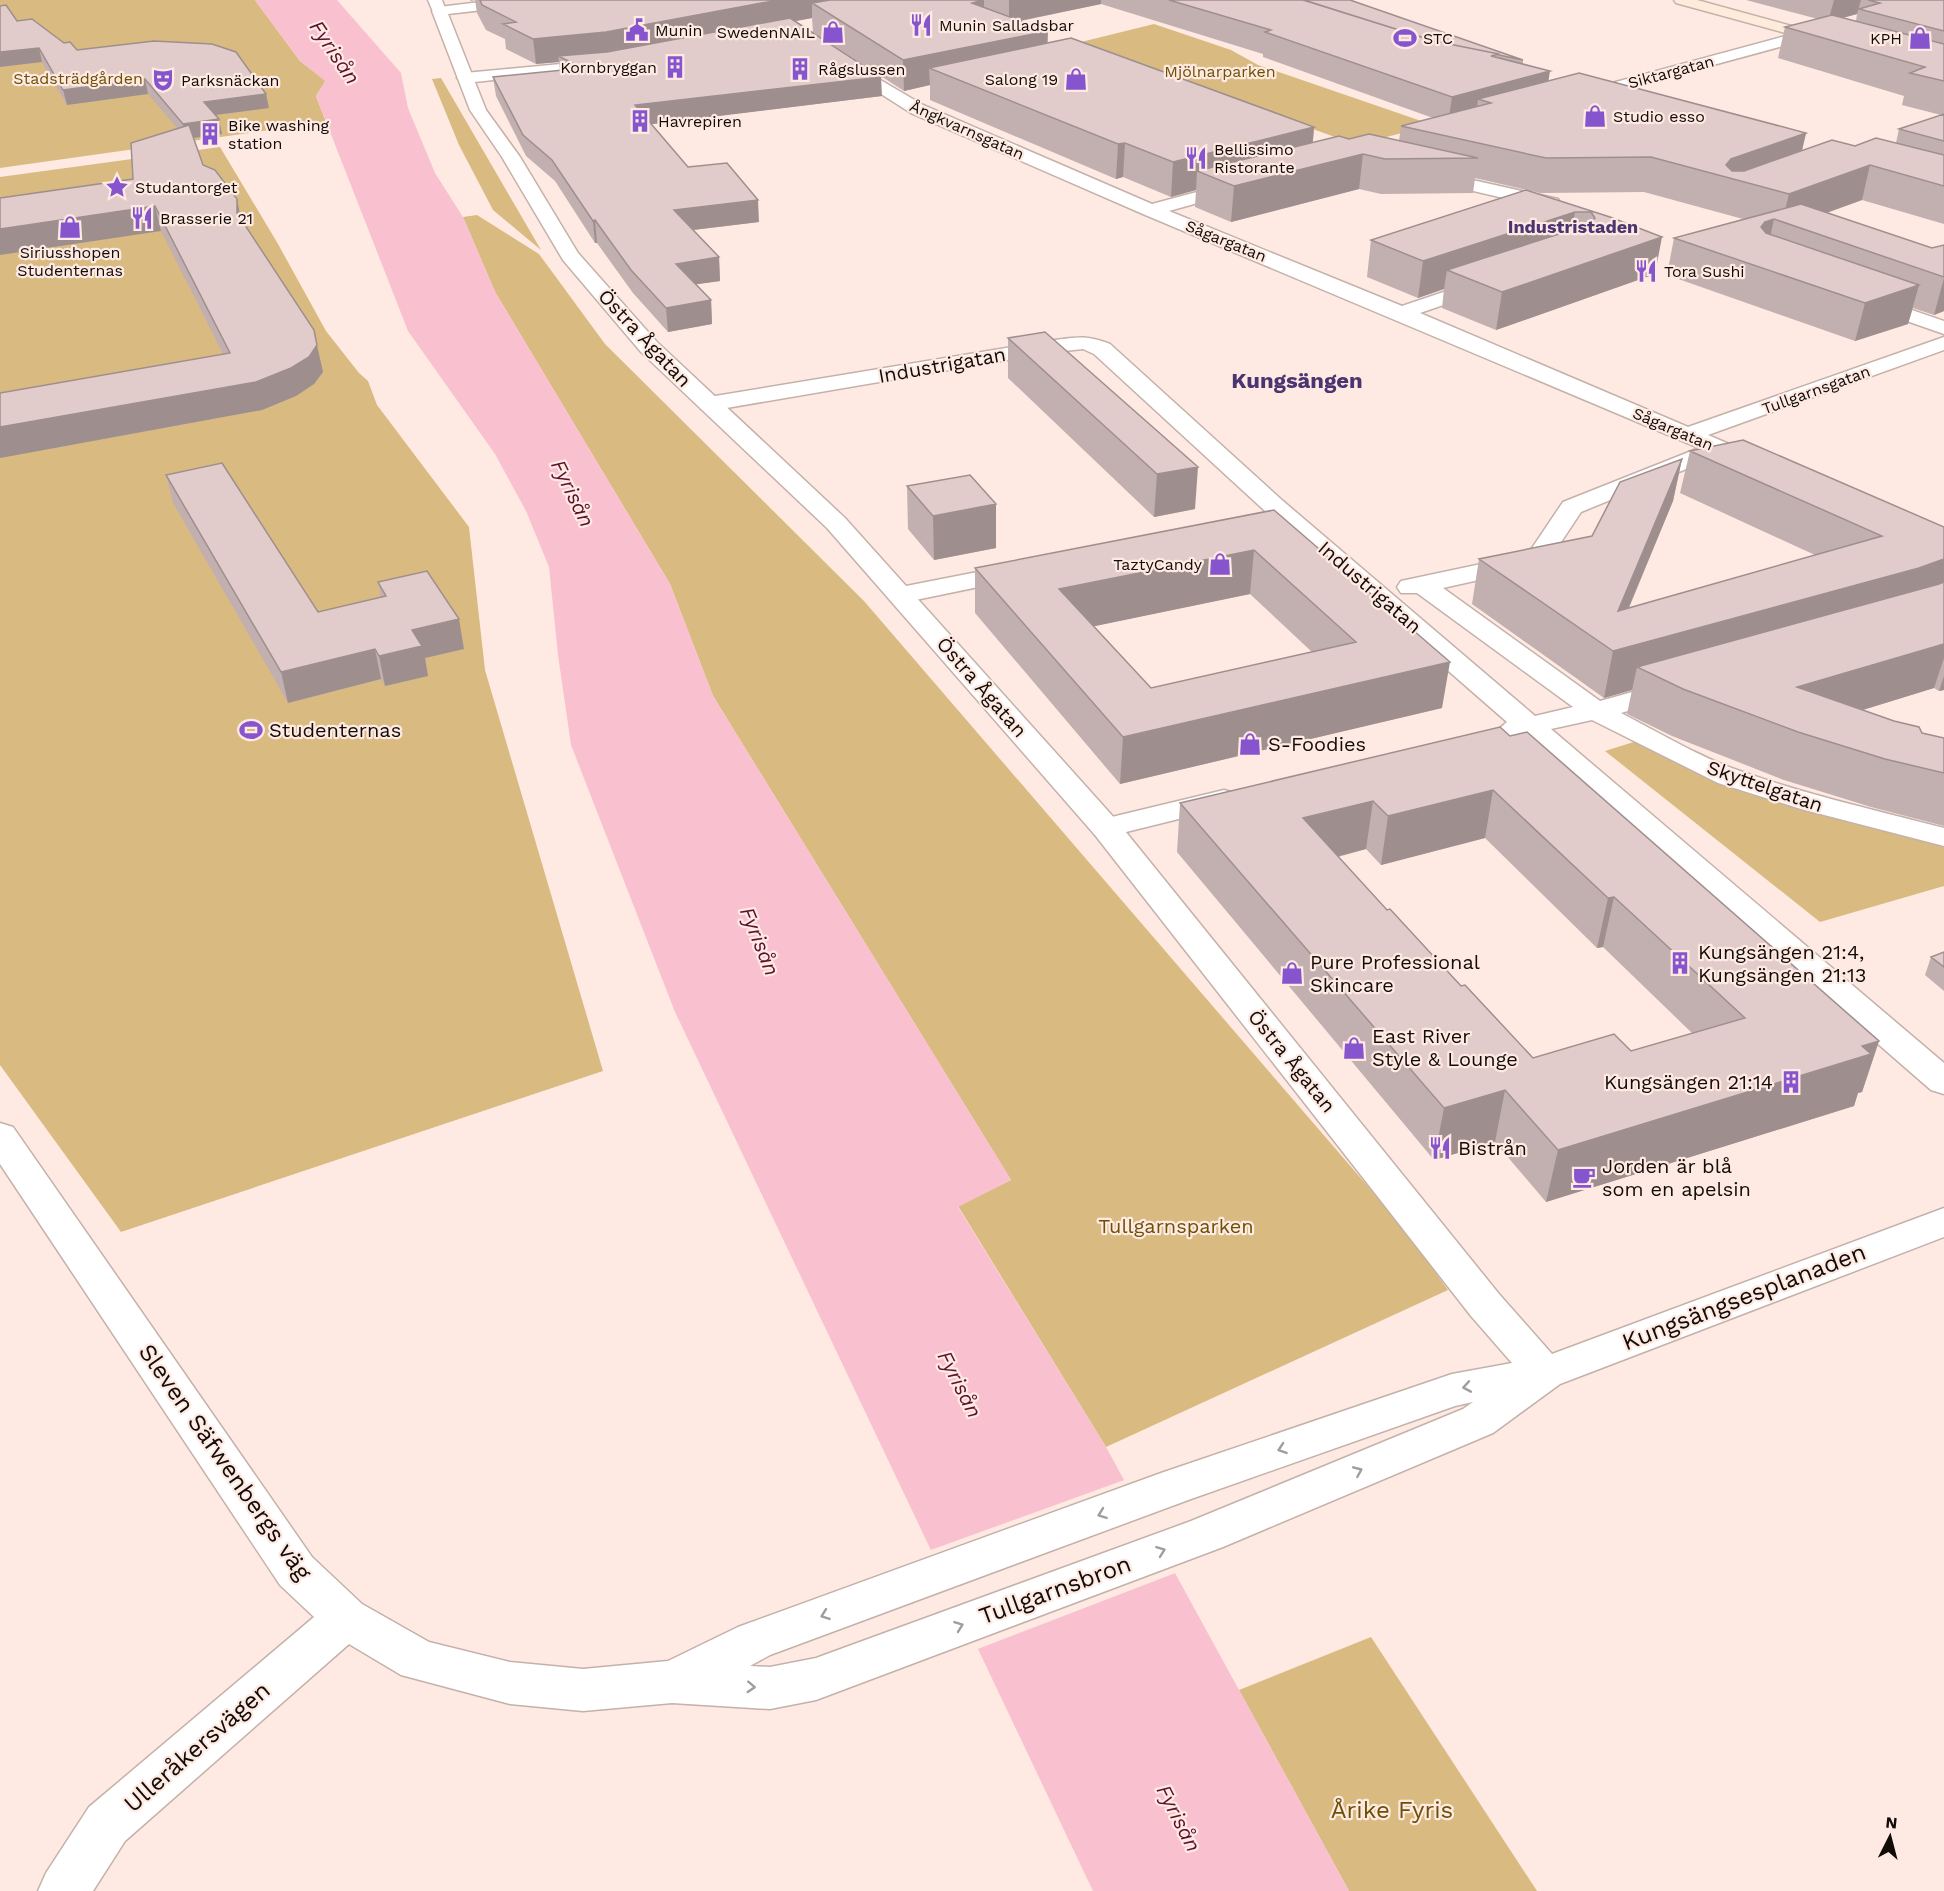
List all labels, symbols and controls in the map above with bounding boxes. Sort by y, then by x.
restaurant icon: Munin Salladsbar [908,12,934,38]
water label: Fyrisån [304,15,366,89]
place label: Munin Salladsbar [939,16,1074,35]
public building icon: Munin [624,17,650,43]
shop icon: SwedenNAIL [820,19,846,45]
place label: Munin [655,21,702,40]
place label: SwedenNAIL [717,23,815,42]
sports icon: STC [1392,25,1418,51]
shop icon: KPH [1907,25,1933,51]
place label: STC [1423,29,1453,48]
place label: KPH [1870,29,1902,48]
street label: Siktargatan [1626,51,1716,93]
building icon: Kornbryggan [662,54,688,80]
building icon: Rågslussen [787,56,813,82]
place label: Kornbryggan [560,58,657,77]
place label: Rågslussen [818,60,905,79]
park label: Mjölnarparken [1164,62,1276,81]
shop icon: Salong 19 [1063,66,1089,92]
theatre icon: Parksnäckan [150,67,176,93]
park label: Stadsträdgården [13,69,143,88]
place label: Salong 19 [985,70,1058,89]
place label: Parksnäckan [181,71,279,90]
street label: Ångkvarnsgatan [907,96,1027,164]
shop icon: Studio esso [1582,103,1608,129]
place label: Studio esso [1613,107,1705,126]
building icon: Havrepiren [627,108,653,134]
place label: Havrepiren [658,112,742,131]
place label: Bike washing station [228,116,330,153]
building icon: Bike washing station [197,121,223,147]
place label: Bellissimo Ristorante [1214,140,1295,177]
restaurant icon: Bellissimo Ristorante [1183,145,1209,171]
place icon: Studantorget [104,174,130,200]
place label: Studantorget [135,178,238,197]
restaurant icon: Brasserie 21 [129,205,155,231]
place label: Brasserie 21 [160,209,253,228]
shop icon: Siriusshopen Studenternas [57,214,83,240]
street label: Sågargatan [1183,216,1269,266]
district label: Industristaden [1508,216,1638,237]
place label: Siriusshopen Studenternas [17,243,123,280]
restaurant icon: Tora Sushi [1633,258,1659,284]
place label: Tora Sushi [1664,262,1745,281]
street label: Östra Ågatan [593,284,697,392]
street label: Industrigatan [876,342,1008,388]
street label: Tullgarnsgatan [1759,362,1873,418]
district label: Kungsängen [1231,368,1363,393]
street label: Sågargatan [1630,403,1716,455]
water label: Fyrisån [546,455,600,531]
street label: Industrigatan [1313,536,1427,638]
shop icon: TaztyCandy [1207,551,1233,577]
place label: TaztyCandy [1113,555,1203,574]
street label: Östra Ågatan [932,632,1032,742]
sports icon: Studenternas [238,717,264,743]
place label: Studenternas [269,718,401,742]
shop icon: S-Foodies [1237,731,1263,757]
place label: S-Foodies [1268,732,1366,756]
street label: Skyttelgatan [1704,755,1826,817]
water label: Fyrisån [735,903,785,979]
place label: Kungsängen 21:4, Kungsängen 21:13 [1698,940,1866,987]
place label: Pure Professional Skincare [1310,950,1480,997]
building icon: Kungsängen 21:4, Kungsängen 21:13 [1667,950,1693,976]
shop icon: Pure Professional Skincare [1279,960,1305,986]
street label: Östra Ågatan [1243,1005,1341,1117]
place label: East River Style & Lounge [1372,1024,1518,1071]
shop icon: East River Style & Lounge [1341,1035,1367,1061]
building icon: Kungsängen 21:14 [1778,1069,1804,1095]
place label: Kungsängen 21:14 [1604,1070,1773,1094]
restaurant icon: Bistrån [1427,1135,1453,1161]
place label: Bistrån [1458,1136,1527,1160]
place label: Jorden är blå som en apelsin [1602,1154,1751,1201]
cafe icon: Jorden är blå som en apelsin [1571,1164,1597,1190]
park label: Tullgarnsparken [1098,1214,1254,1238]
street label: Kungsängsesplanaden [1618,1238,1870,1356]
street label: Sleven Säfwenbergs väg [133,1339,317,1586]
water label: Fyrisån [933,1346,987,1422]
one-way arrow [1462,1380,1472,1393]
one-way arrow [1277,1442,1288,1455]
one-way arrow [1351,1466,1362,1478]
one-way arrow [1097,1506,1108,1519]
one-way arrow [1156,1545,1166,1558]
street label: Tullgarnsbron [975,1550,1135,1630]
one-way arrow [820,1608,831,1620]
one-way arrow [953,1621,964,1633]
street label: Ulleråkersvägen [118,1676,276,1818]
one-way arrow [747,1681,756,1694]
water label: Fyrisån [1152,1780,1206,1856]
park label: Årike Fyris [1331,1796,1453,1824]
north arrow [1860,1807,1920,1867]
text: N [1885,1813,1898,1833]

